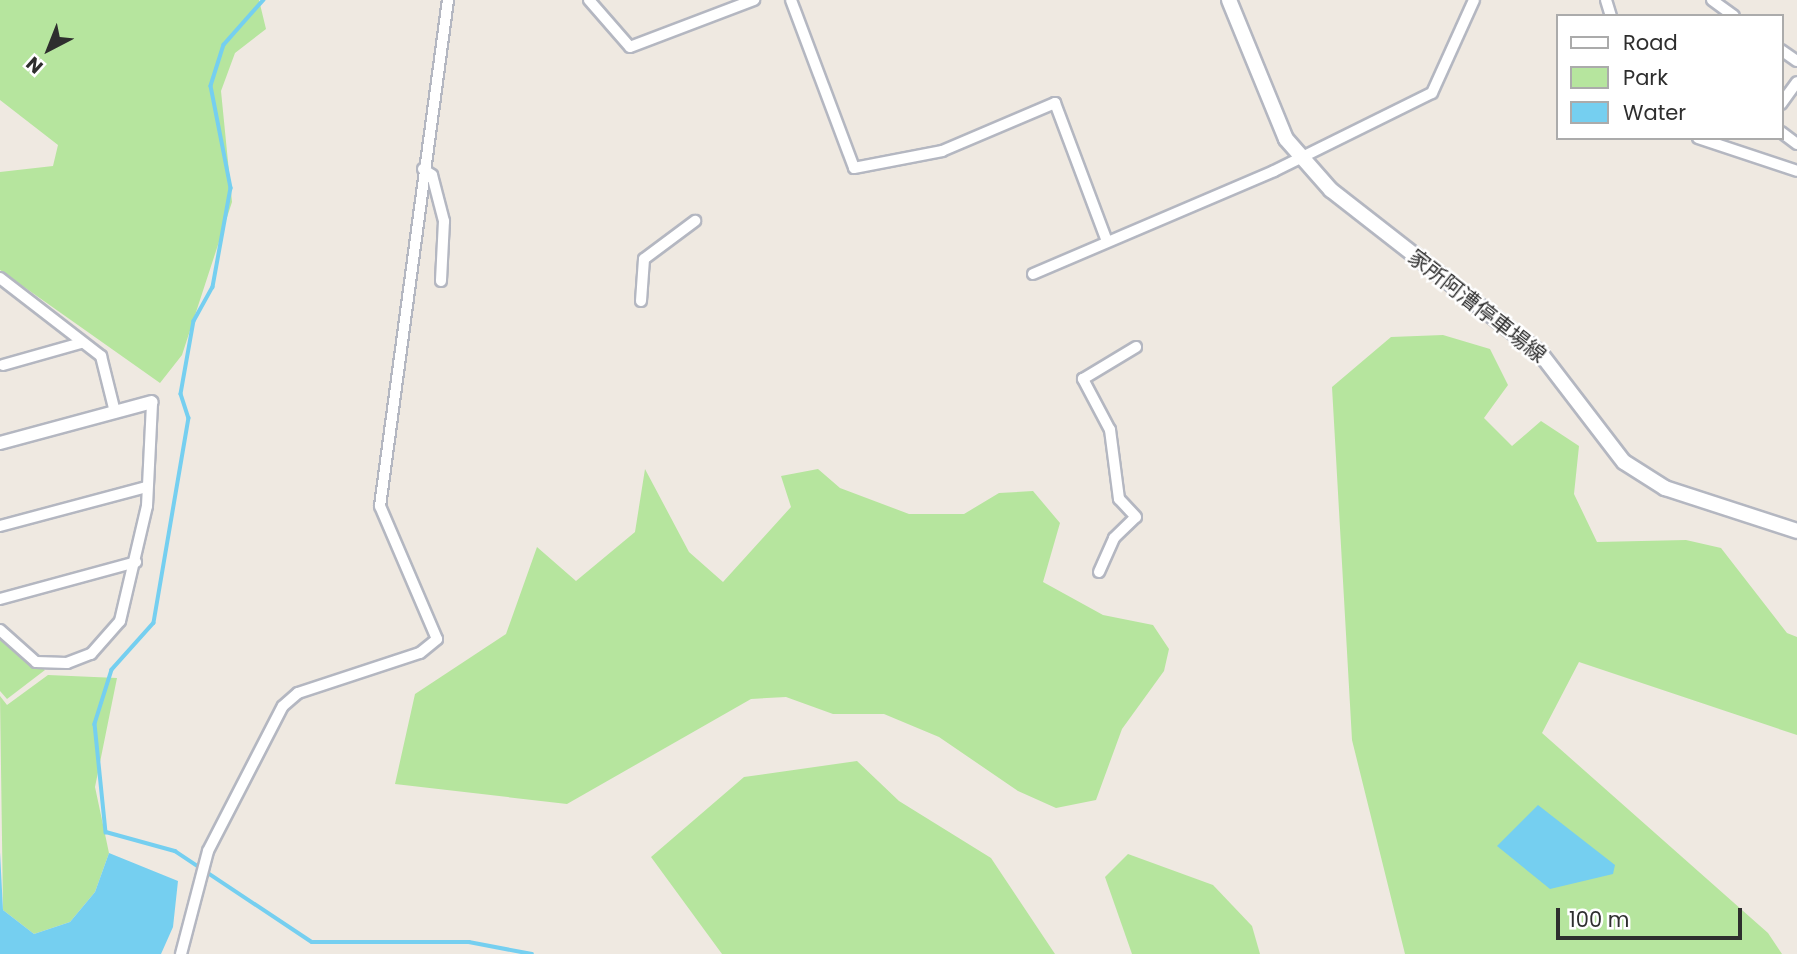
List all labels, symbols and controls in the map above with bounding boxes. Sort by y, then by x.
north arrow [14,14,84,84]
legend [1556,14,1783,140]
text: Road [1623,28,1678,57]
text: N [20,50,49,80]
text: Park [1623,63,1668,92]
text: Water [1623,98,1686,127]
street label: 家所阿漕停車場線 [1403,244,1551,368]
scale bar [1559,894,1744,938]
text: 100 m [1569,905,1629,934]

